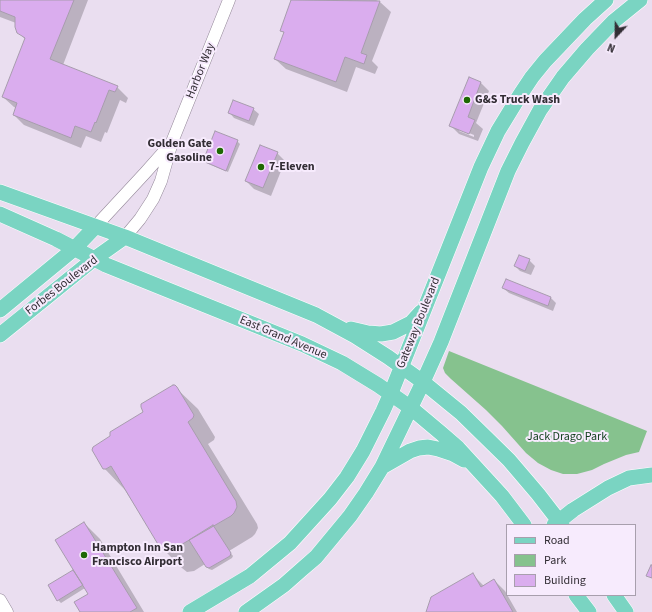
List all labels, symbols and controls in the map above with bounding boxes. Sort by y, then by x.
north arrow [596,16,636,56]
text: N [605,39,618,56]
street label: Harbor Way [183,41,219,101]
place label: G&S Truck Wash [475,93,560,107]
marker: G&S Truck Wash [462,95,472,105]
place label: Golden Gate Gasoline [148,137,212,165]
marker: Golden Gate Gasoline [215,146,225,156]
place label: 7-Eleven [269,160,315,174]
marker: 7-Eleven [256,162,266,172]
street label: Forbes Boulevard [23,253,101,319]
street label: Gateway Boulevard [394,275,444,371]
street label: East Grand Avenue [237,313,329,363]
park label: Jack Drago Park [527,430,607,444]
legend [506,524,636,596]
text: Road [544,532,570,549]
place label: Hampton Inn San Francisco Airport [92,541,183,569]
marker: Hampton Inn San Francisco Airport [79,550,89,560]
text: Park [544,552,566,569]
text: Building [544,572,586,589]

